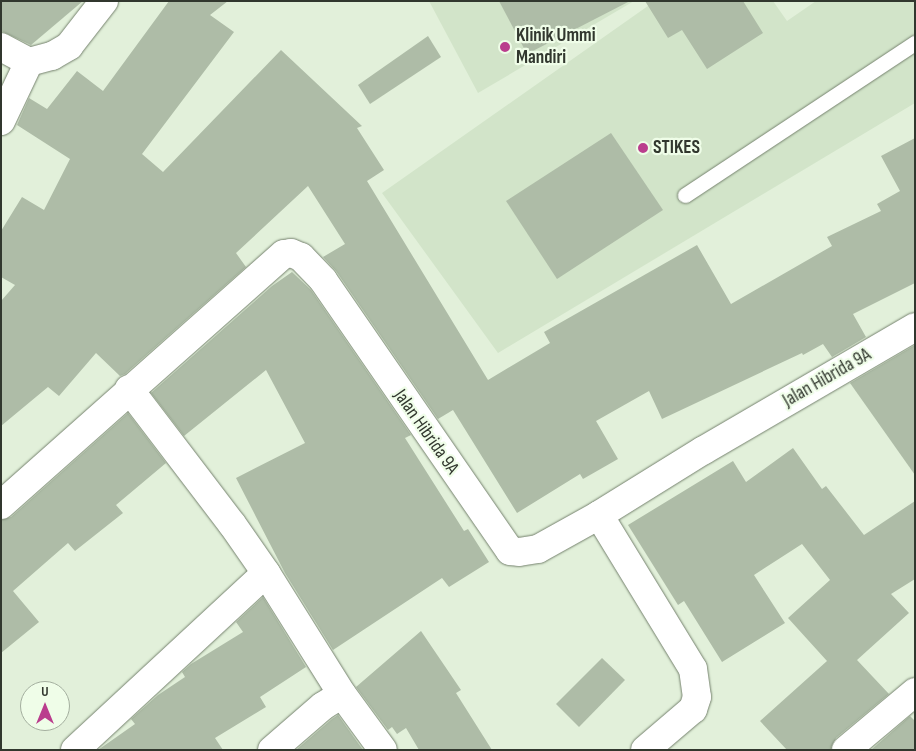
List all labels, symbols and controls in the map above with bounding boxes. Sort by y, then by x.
place label: Klinik Ummi Mandiri [516,25,596,69]
marker: Klinik Ummi Mandiri [498,40,512,54]
place label: STIKES [653,137,700,159]
marker: STIKES [637,142,649,154]
street label: Jalan Hibrida 9A [779,344,875,412]
street label: Jalan Hibrida 9A [389,385,463,479]
north arrow [20,681,70,731]
text: U [41,683,49,700]

